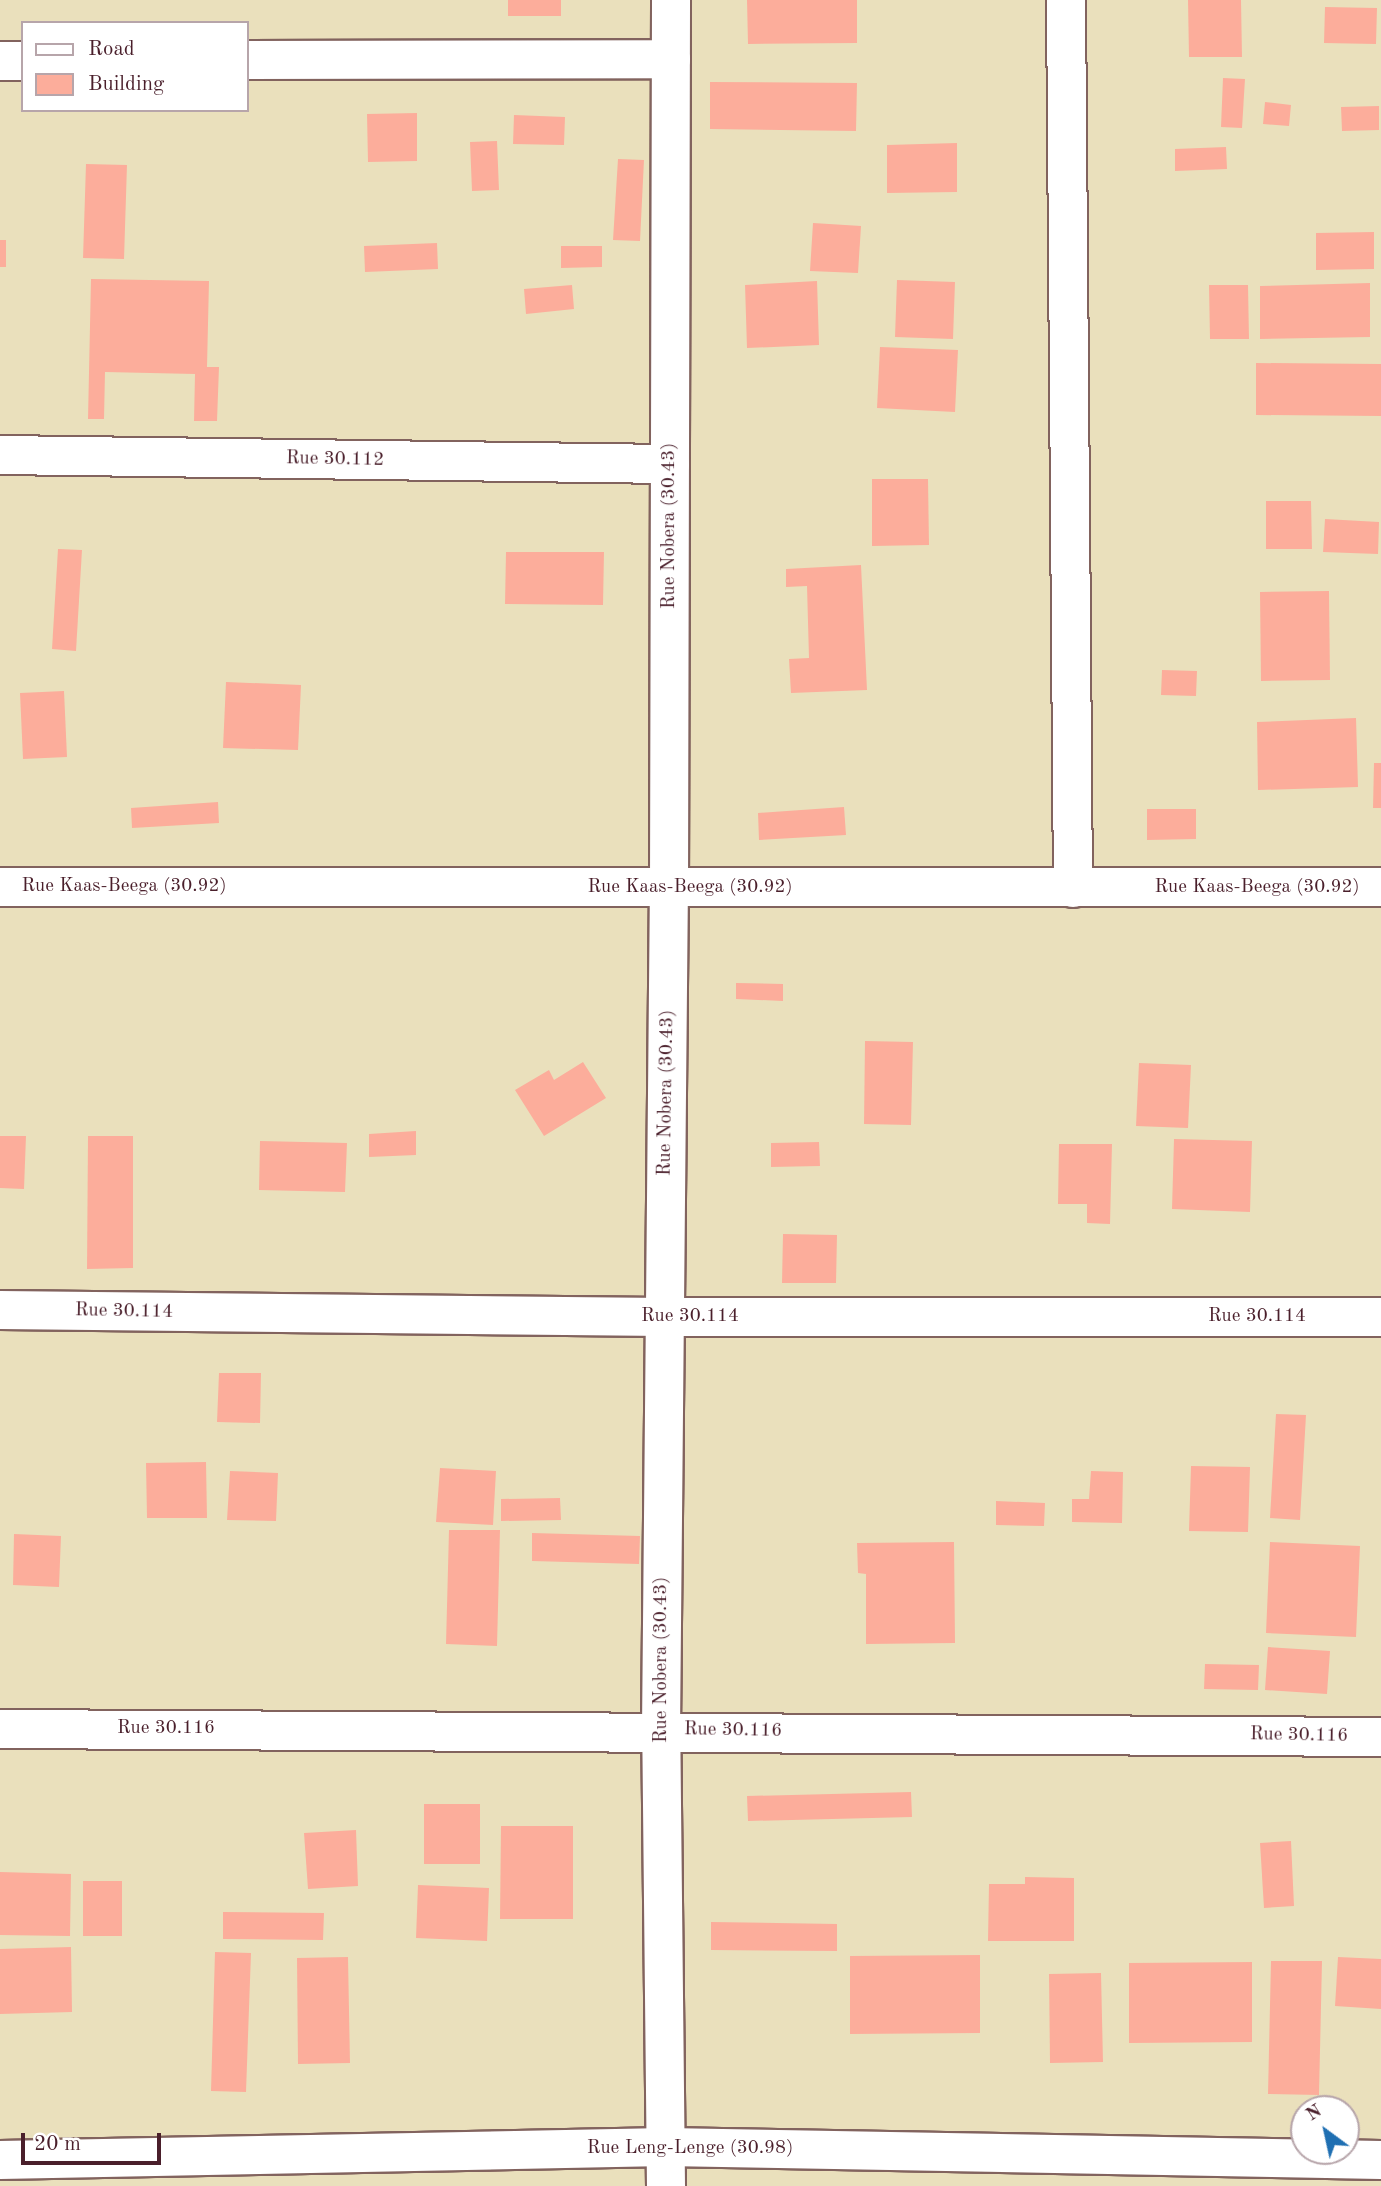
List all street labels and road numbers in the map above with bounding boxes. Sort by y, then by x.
street label: Rue Nobera (30.43) [659,443,681,609]
street label: Rue 30.112 [286,448,384,472]
street label: Rue Kaas-Beega (30.92) [21,876,227,898]
street label: Rue Kaas-Beega (30.92) [587,877,793,899]
street label: Rue Kaas-Beega (30.92) [1154,877,1360,899]
street label: Rue Nobera (30.43) [654,1010,680,1176]
street label: Rue 30.114 [75,1300,173,1324]
street label: Rue 30.114 [641,1306,739,1328]
street label: Rue 30.114 [1208,1306,1306,1328]
street label: Rue Nobera (30.43) [651,1577,673,1743]
street label: Rue 30.116 [117,1718,215,1740]
street label: Rue 30.116 [684,1719,782,1743]
street label: Rue 30.116 [1250,1724,1348,1748]
street label: Rue Leng-Lenge (30.98) [587,2138,793,2160]

